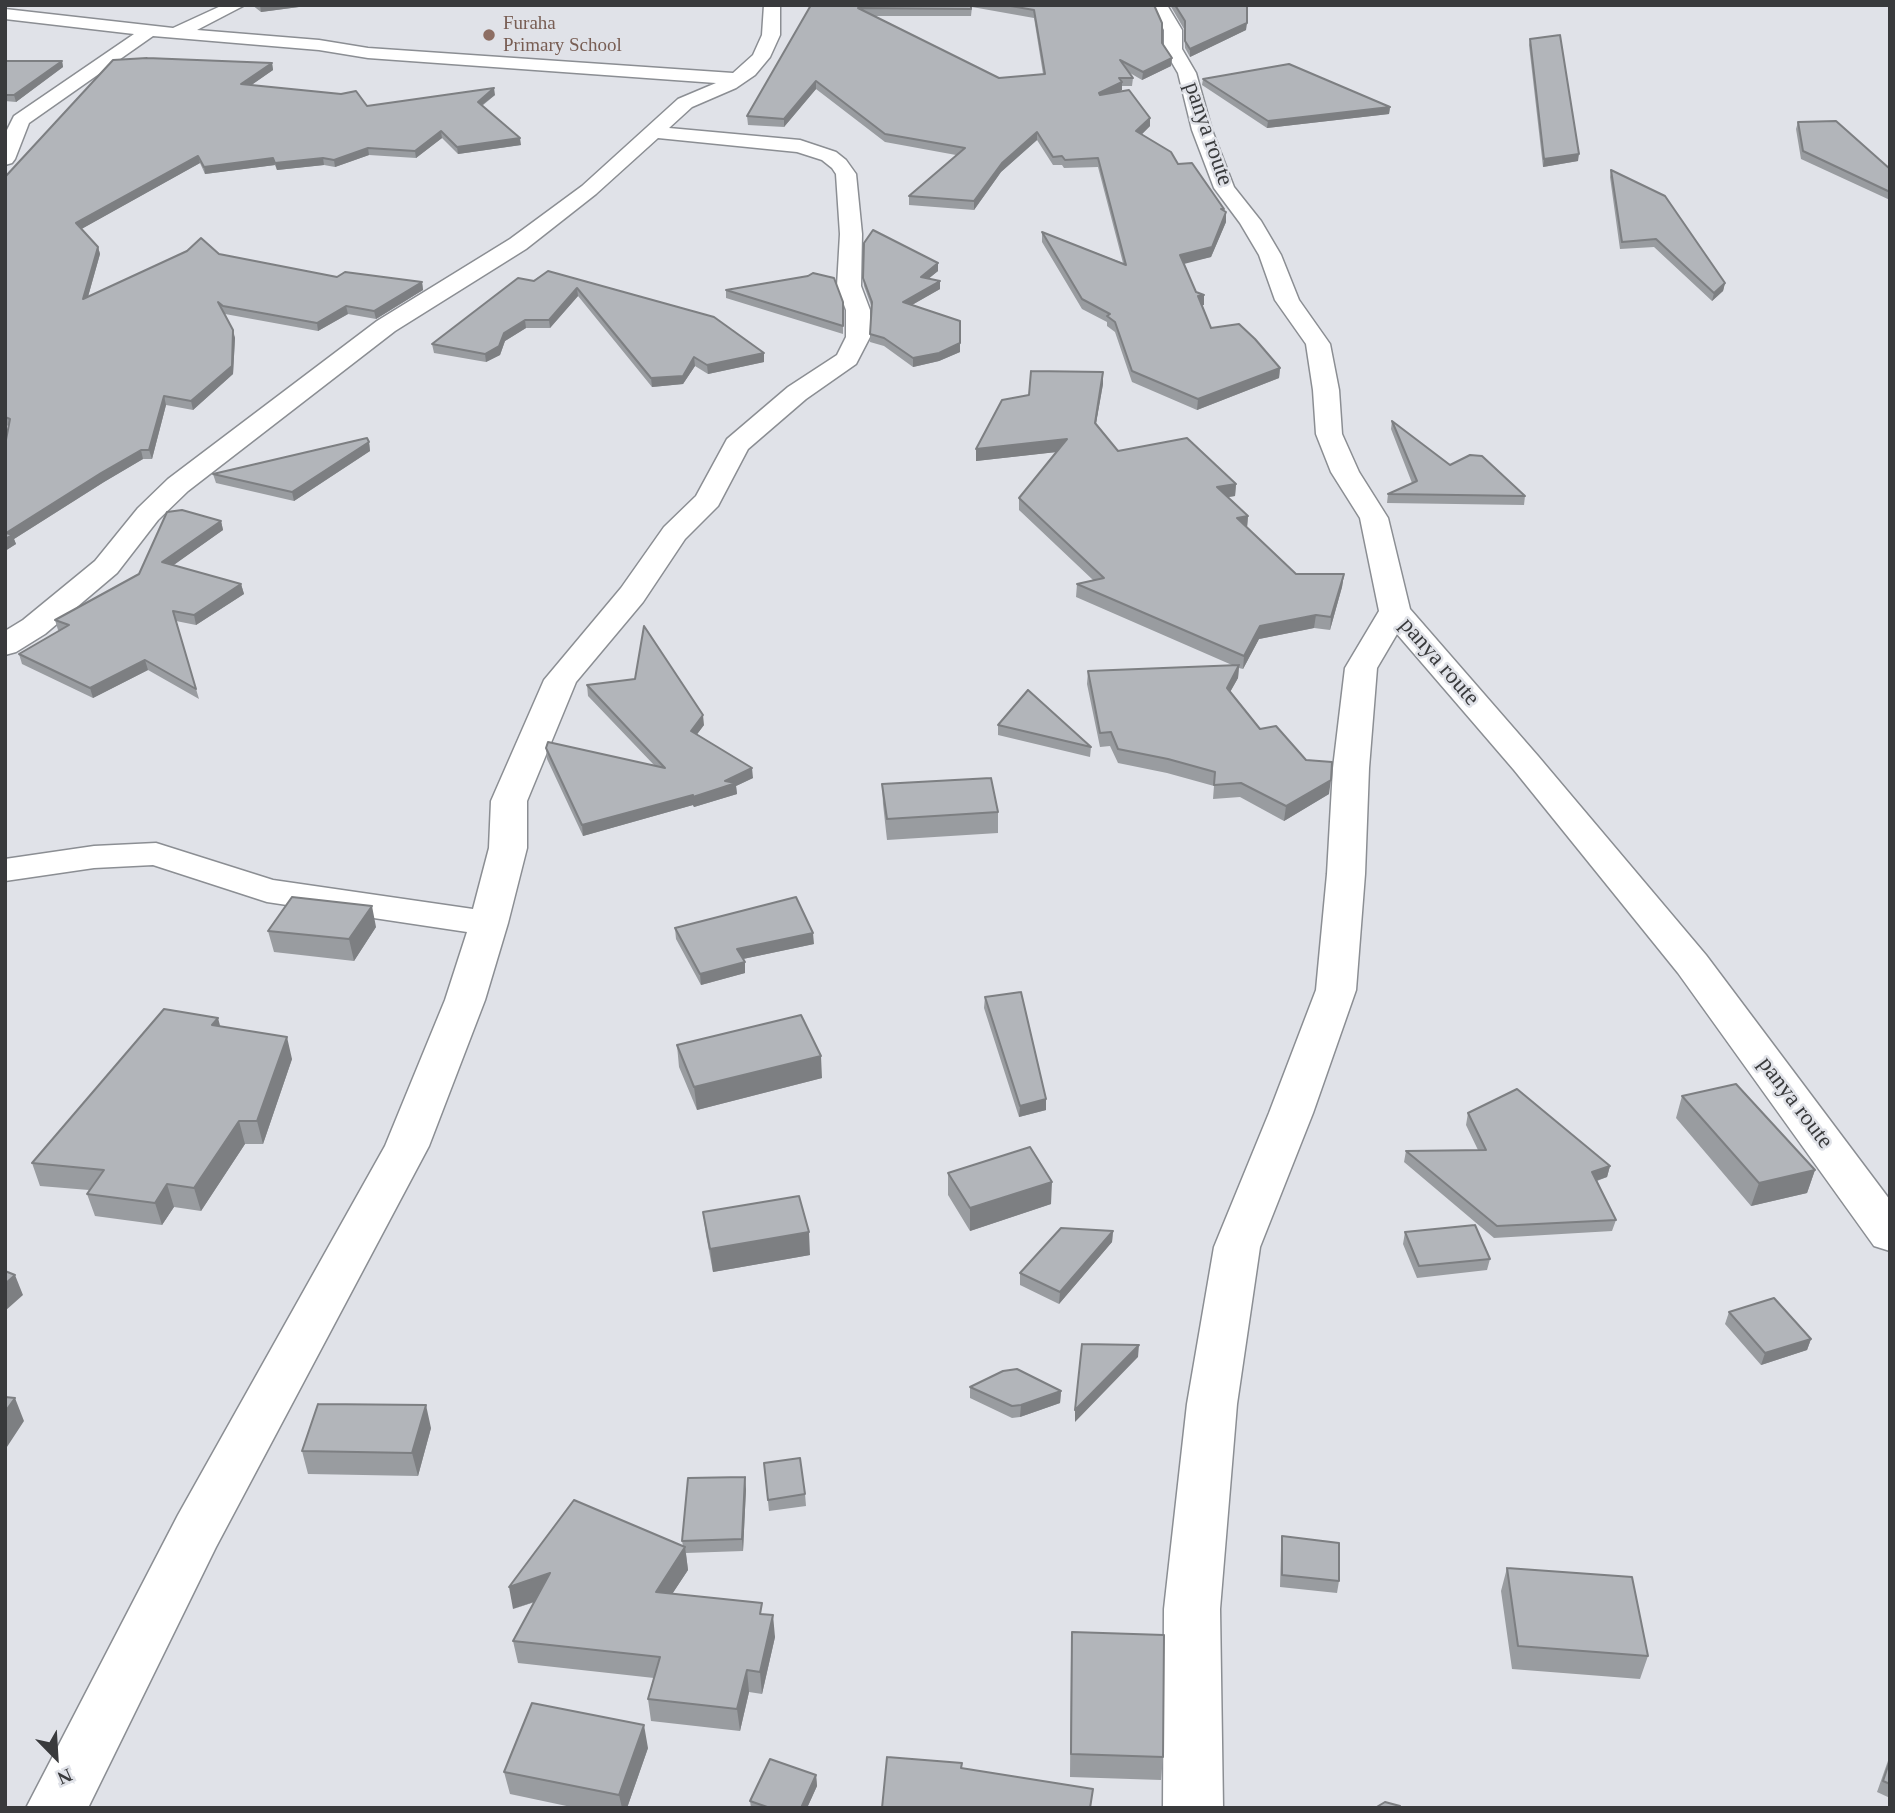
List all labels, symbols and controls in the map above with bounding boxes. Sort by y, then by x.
place label: Furaha Primary School [503,13,622,57]
marker: Furaha Primary School [481,27,497,43]
street label: panya route [1177,78,1239,190]
street label: panya route [1393,612,1485,712]
street label: panya route [1752,1052,1838,1154]
north arrow [21,1722,91,1792]
text: N [54,1764,75,1789]

